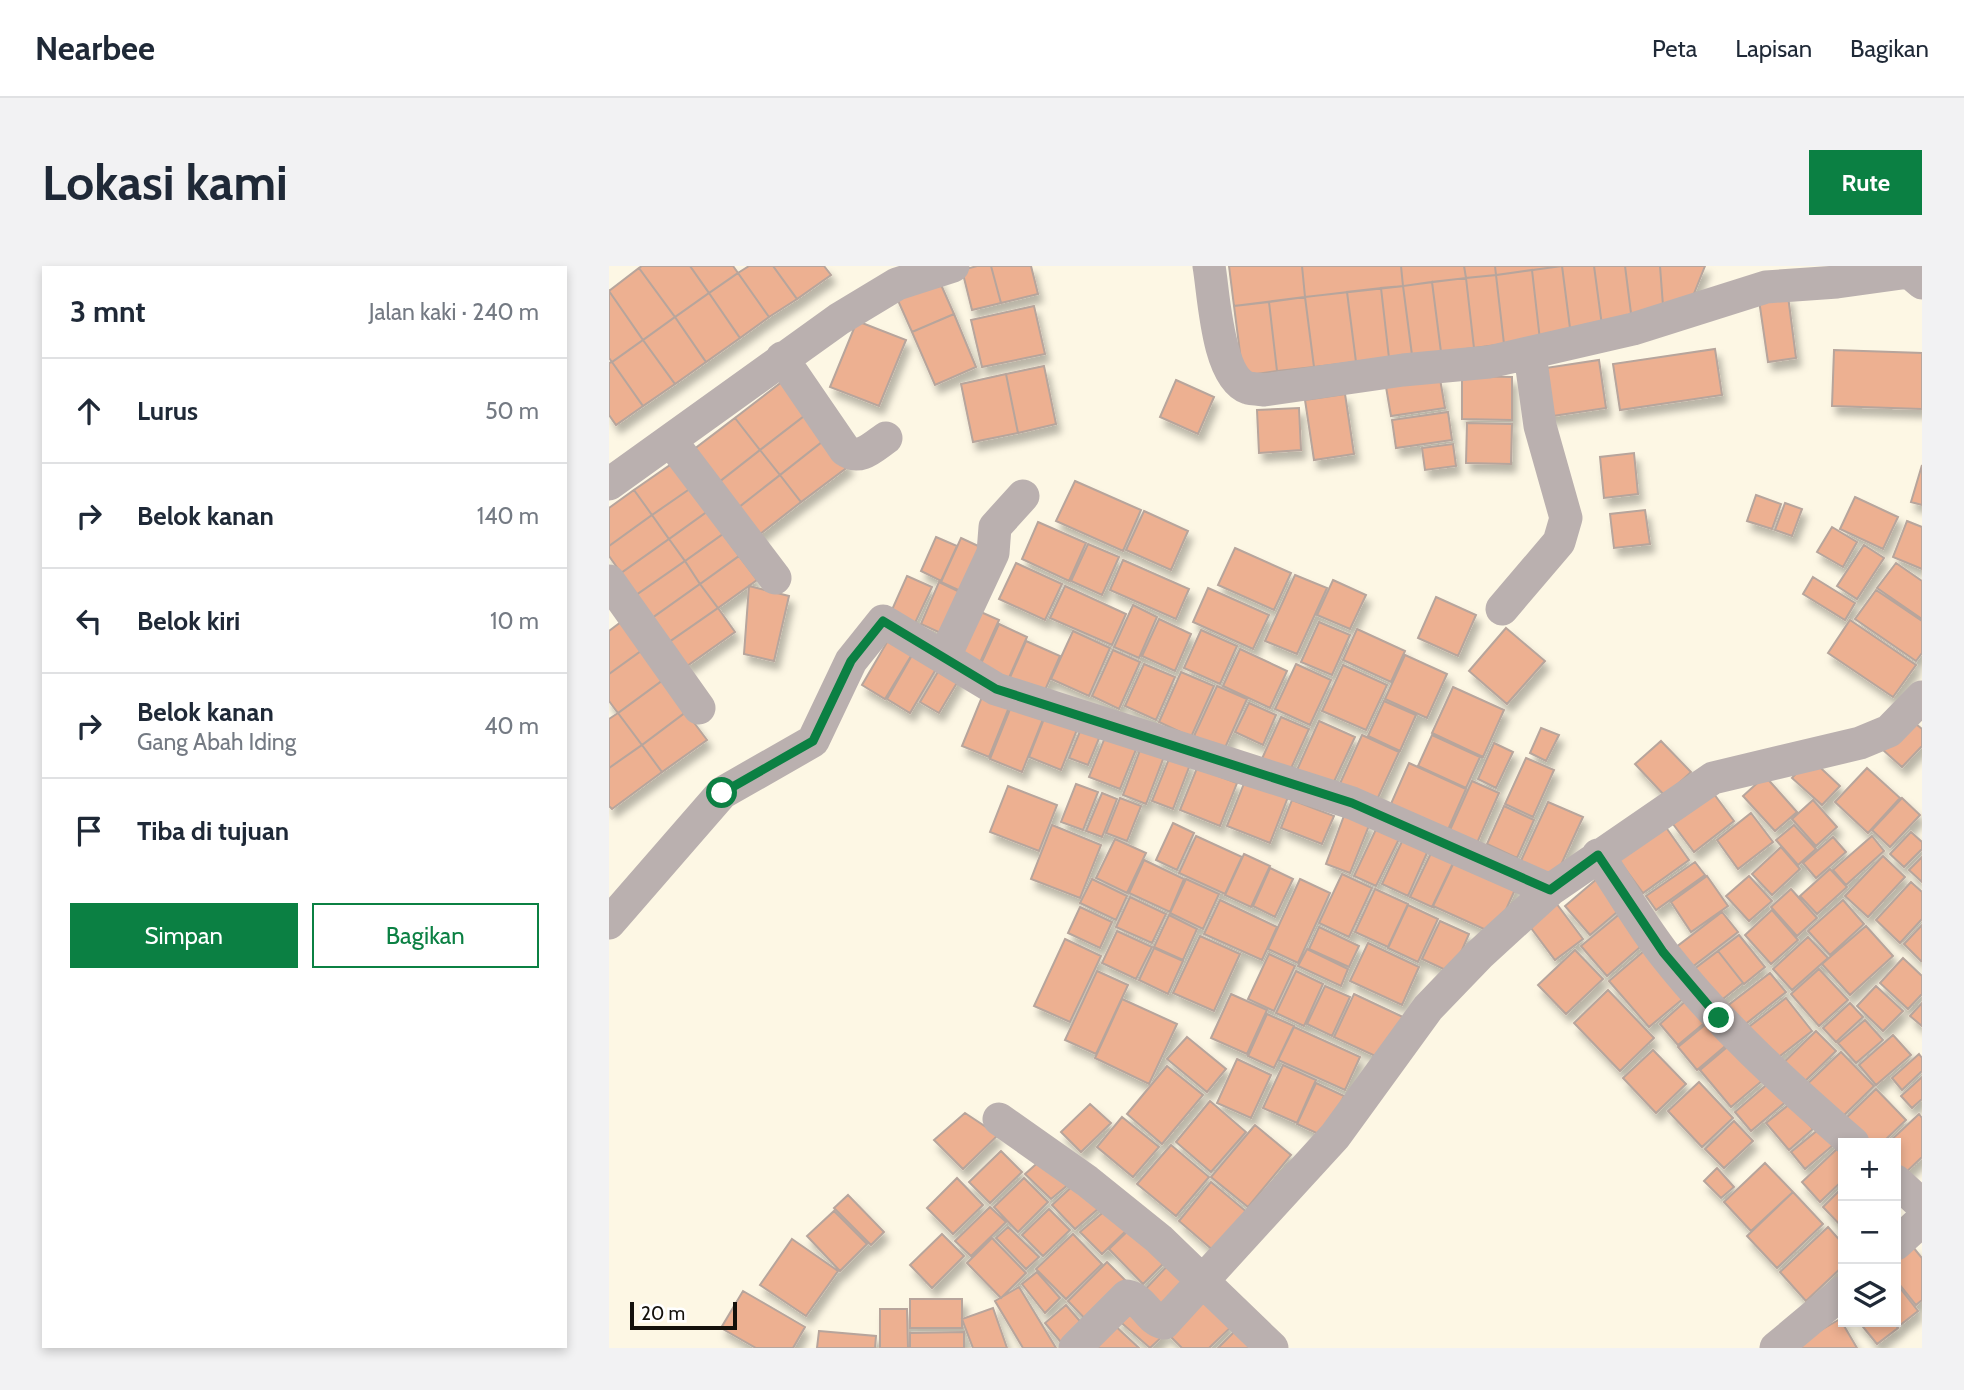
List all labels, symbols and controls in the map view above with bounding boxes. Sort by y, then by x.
text: Nearbee [35,28,155,68]
text: Peta [1652,34,1697,63]
text: Lapisan [1735,34,1812,63]
text: Bagikan [1850,34,1929,63]
button: Rute [1809,150,1922,215]
text: Lokasi kami [42,153,288,212]
text: 3 mnt [70,293,146,330]
text: Jalan kaki · 240 m [369,298,539,326]
icon: ahead [70,392,108,430]
text: Lurus [137,395,198,427]
text: 50 m [485,397,539,425]
icon: right [70,497,108,535]
text: Belok kanan [137,500,274,532]
text: 140 m [477,502,539,530]
icon: left [70,602,108,640]
text: Belok kiri [137,605,240,637]
text: 10 m [490,607,539,635]
text: Belok kanan [137,696,274,728]
icon: right [70,707,108,745]
text: 40 m [484,712,539,740]
text: Gang Abah Iding [137,728,296,756]
route start [706,777,737,808]
icon: arrive [70,812,108,850]
text: Tiba di tujuan [137,815,289,847]
button: Simpan [70,903,298,968]
button: Bagikan [312,903,539,968]
route end [1703,1002,1734,1033]
map controls [1838,1138,1901,1327]
button: + [1838,1138,1901,1201]
button: − [1838,1201,1901,1264]
button: layers [1838,1264,1901,1327]
scale bar [630,1299,737,1331]
text: 20 m [641,1302,685,1325]

